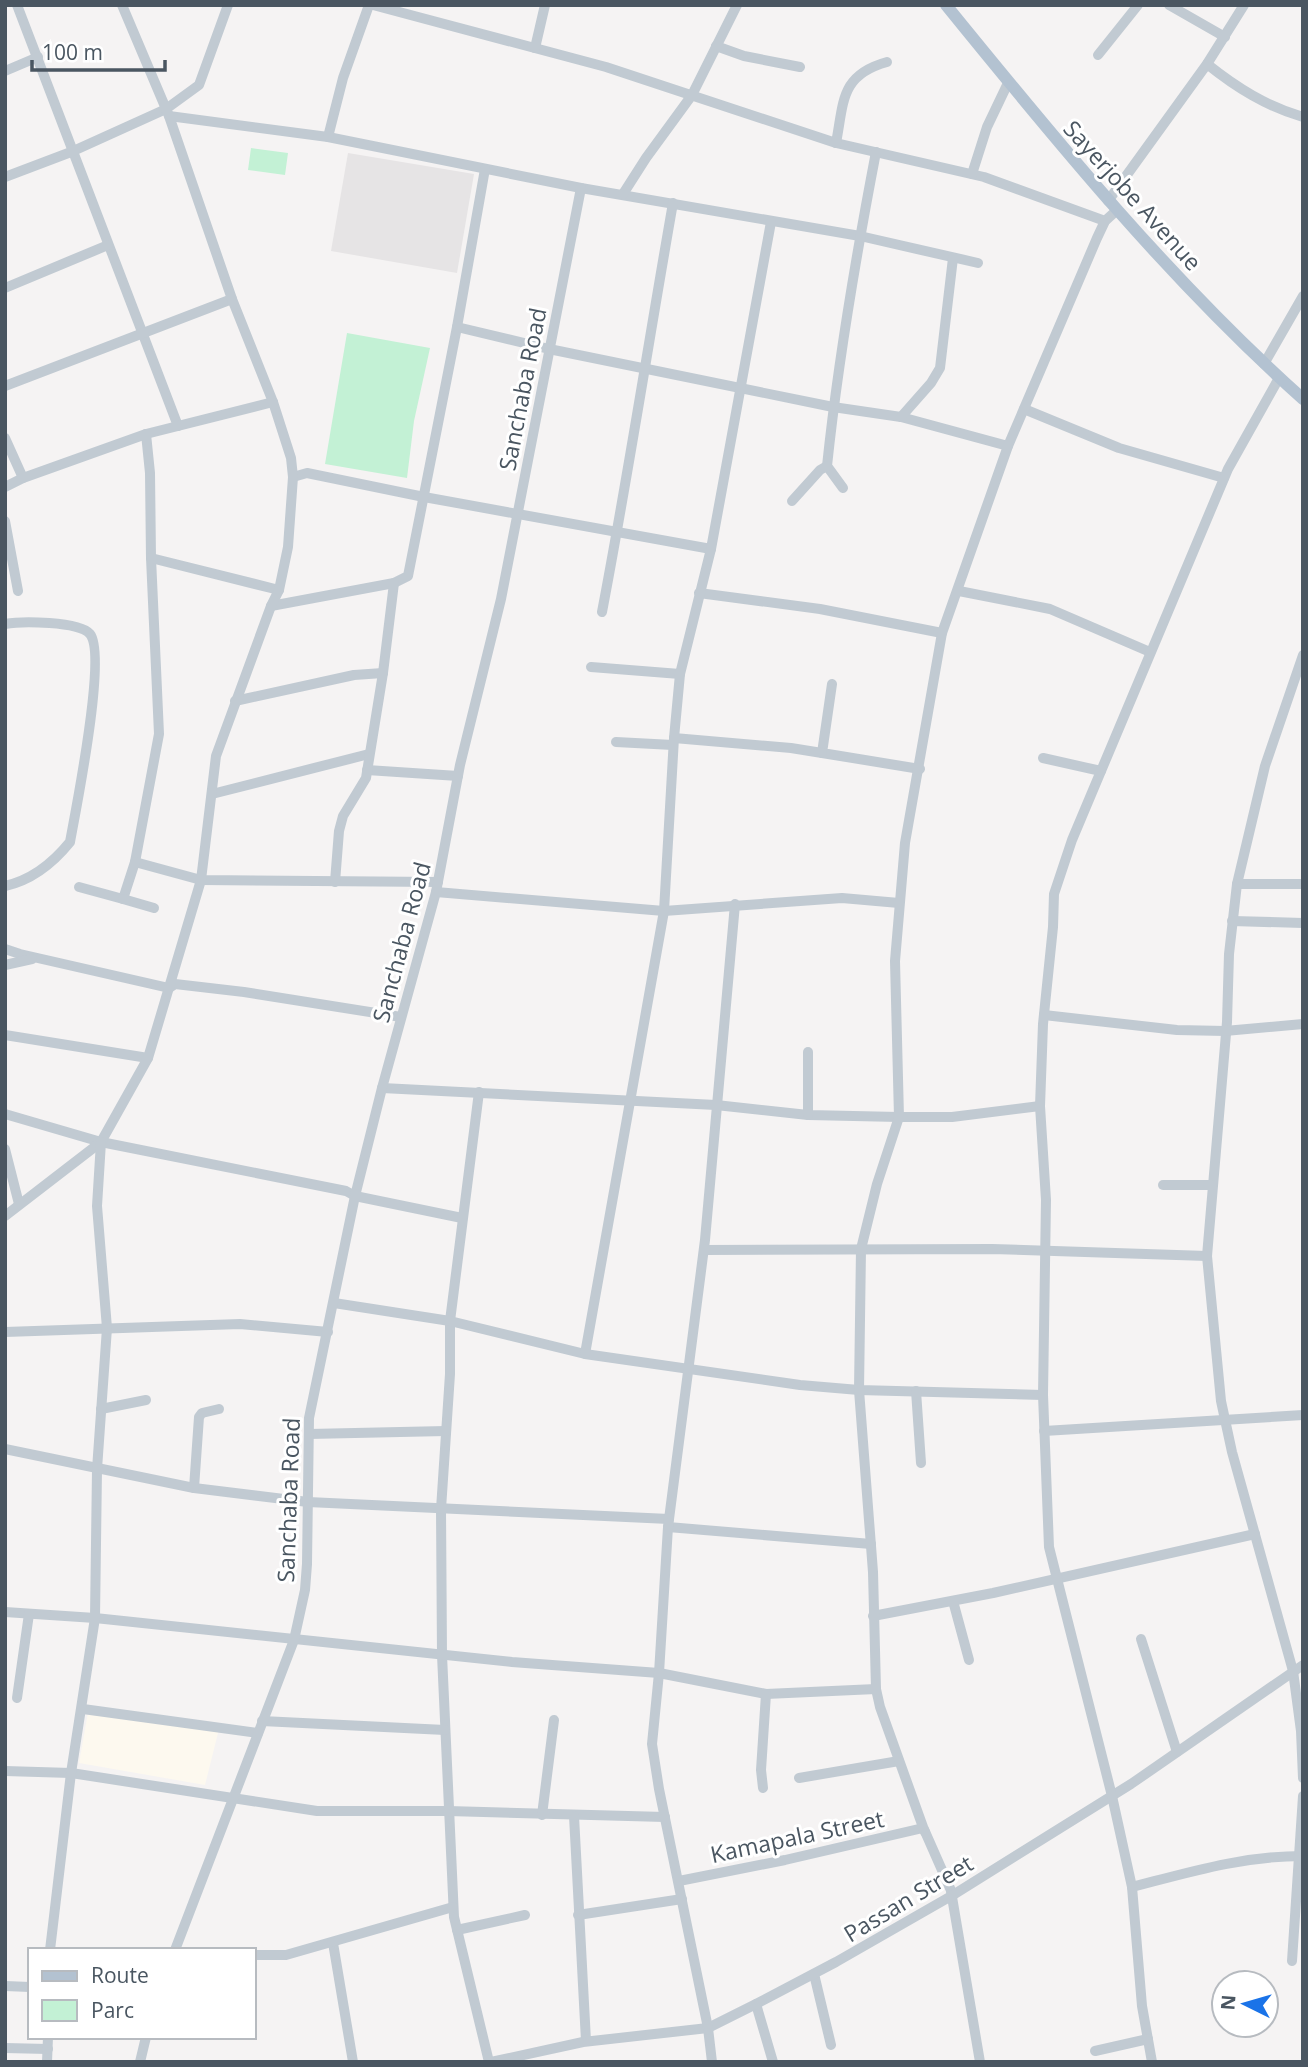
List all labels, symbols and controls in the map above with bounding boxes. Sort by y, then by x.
scale bar [32,28,164,72]
text: 100 m [42,38,103,66]
street label: Sayerjobe Avenue [1057,113,1209,277]
street label: Sanchaba Road [491,305,553,473]
street label: Sanchaba Road [364,858,438,1026]
street label: Sanchaba Road [269,1417,307,1583]
street label: Kamapala Street [707,1802,887,1870]
street label: Passan Street [837,1847,979,1949]
legend [28,1948,256,2039]
text: Route [91,1961,149,1989]
north arrow [1210,1969,1280,2039]
text: N [1214,1994,1242,2011]
text: Parc [91,1996,134,2024]

